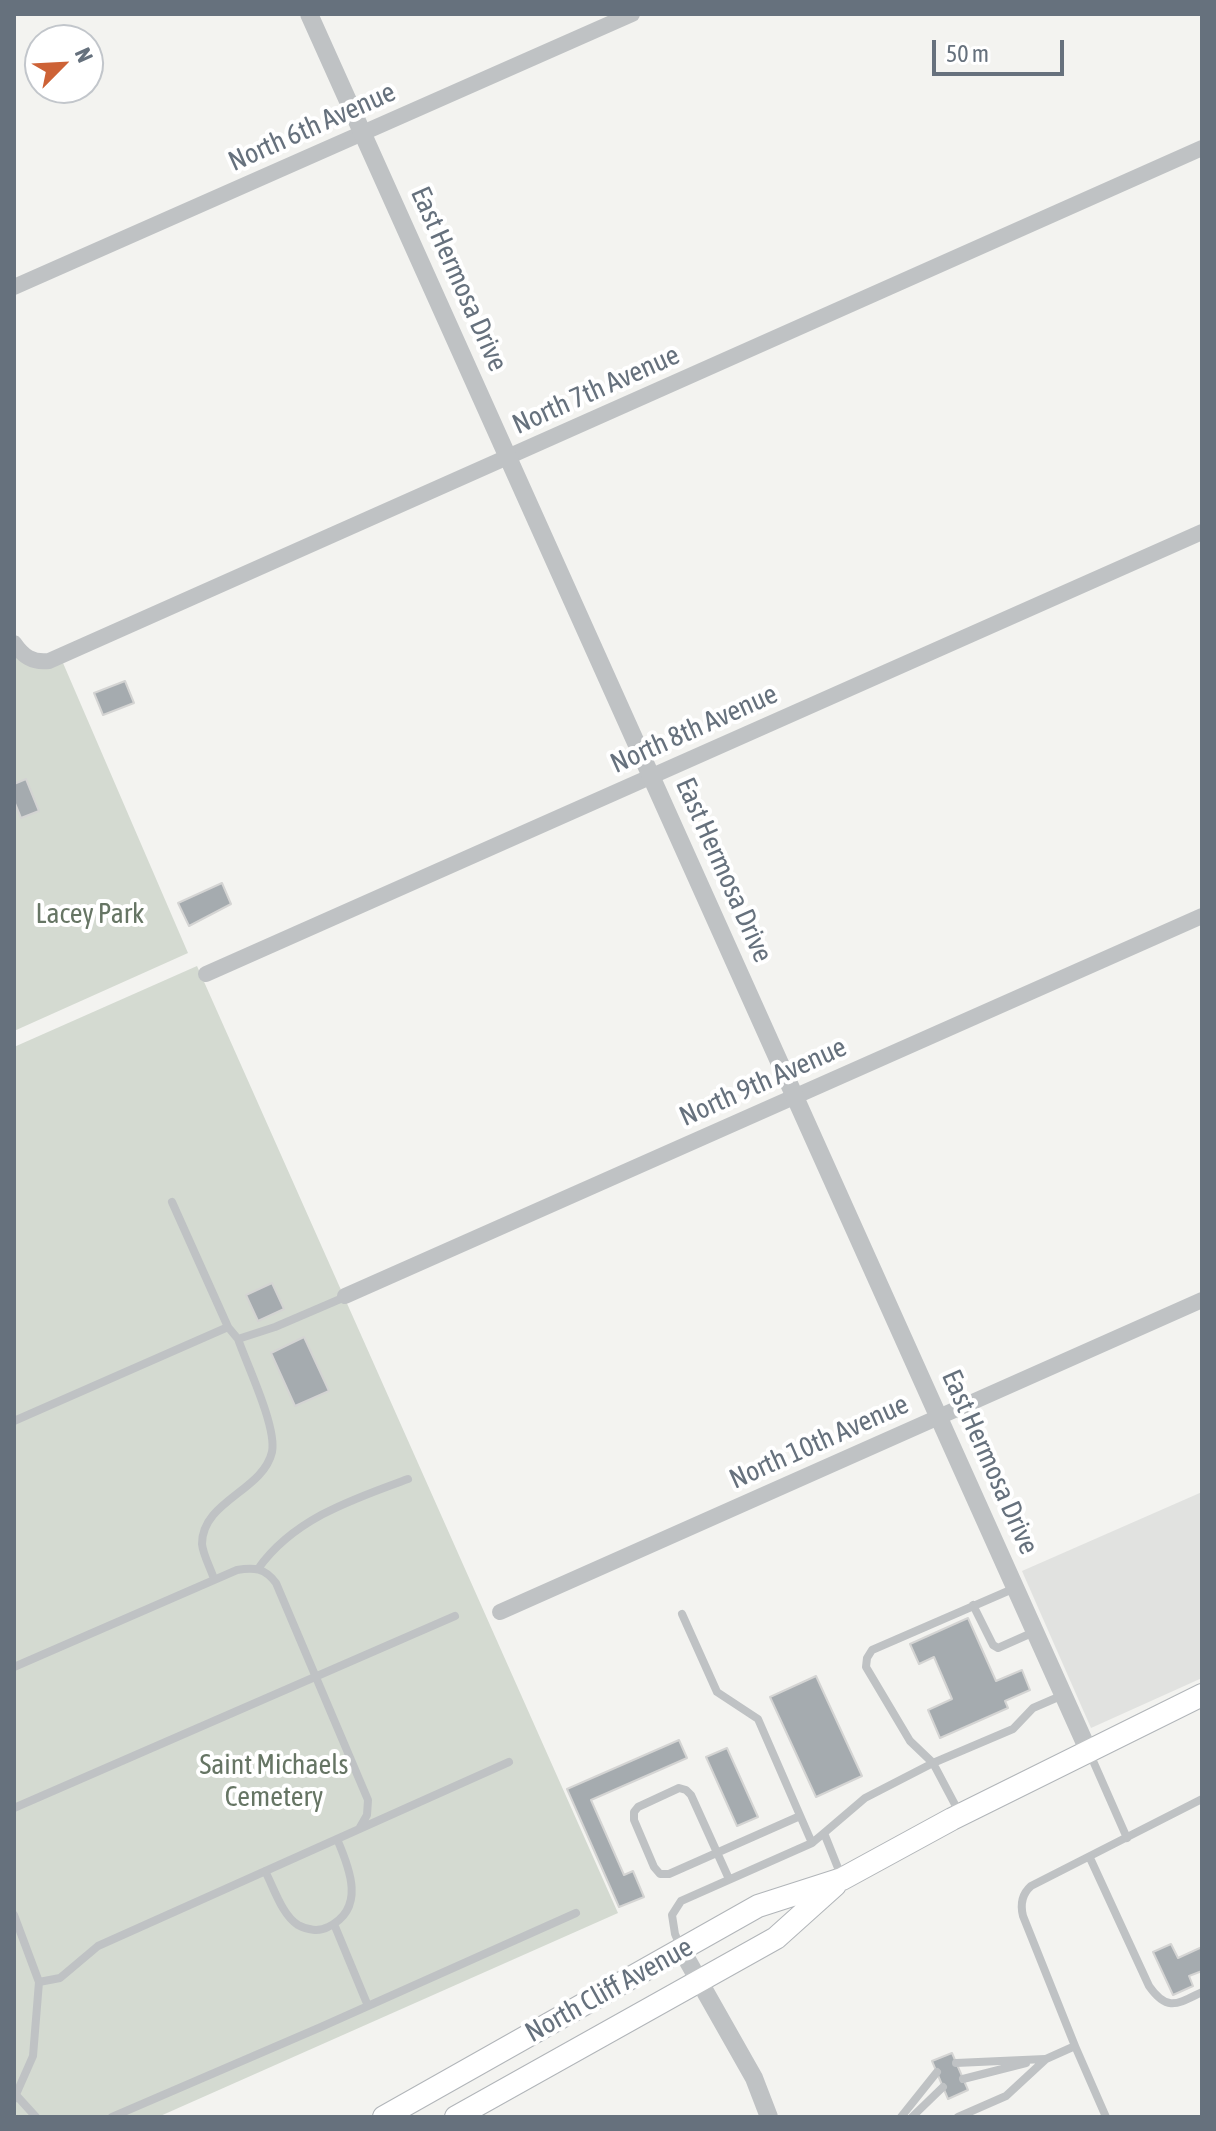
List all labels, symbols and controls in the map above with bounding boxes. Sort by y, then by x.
north arrow [24,24,104,104]
scale bar [936,24,1068,74]
text: 50 m [946,40,989,67]
text: N [70,44,99,66]
street label: North 6th Avenue [223,75,401,179]
street label: East Hermosa Drive [403,182,515,376]
street label: North 7th Avenue [507,338,685,442]
street label: North 8th Avenue [605,677,783,781]
street label: East Hermosa Drive [668,773,780,967]
park label: Lacey Park [36,897,144,931]
street label: North 9th Avenue [674,1030,852,1134]
street label: East Hermosa Drive [934,1365,1046,1559]
street label: North 10th Avenue [724,1388,914,1496]
park label: Saint Michaels Cemetery [200,1748,348,1814]
street label: North Cliff Avenue [519,1930,699,2050]

